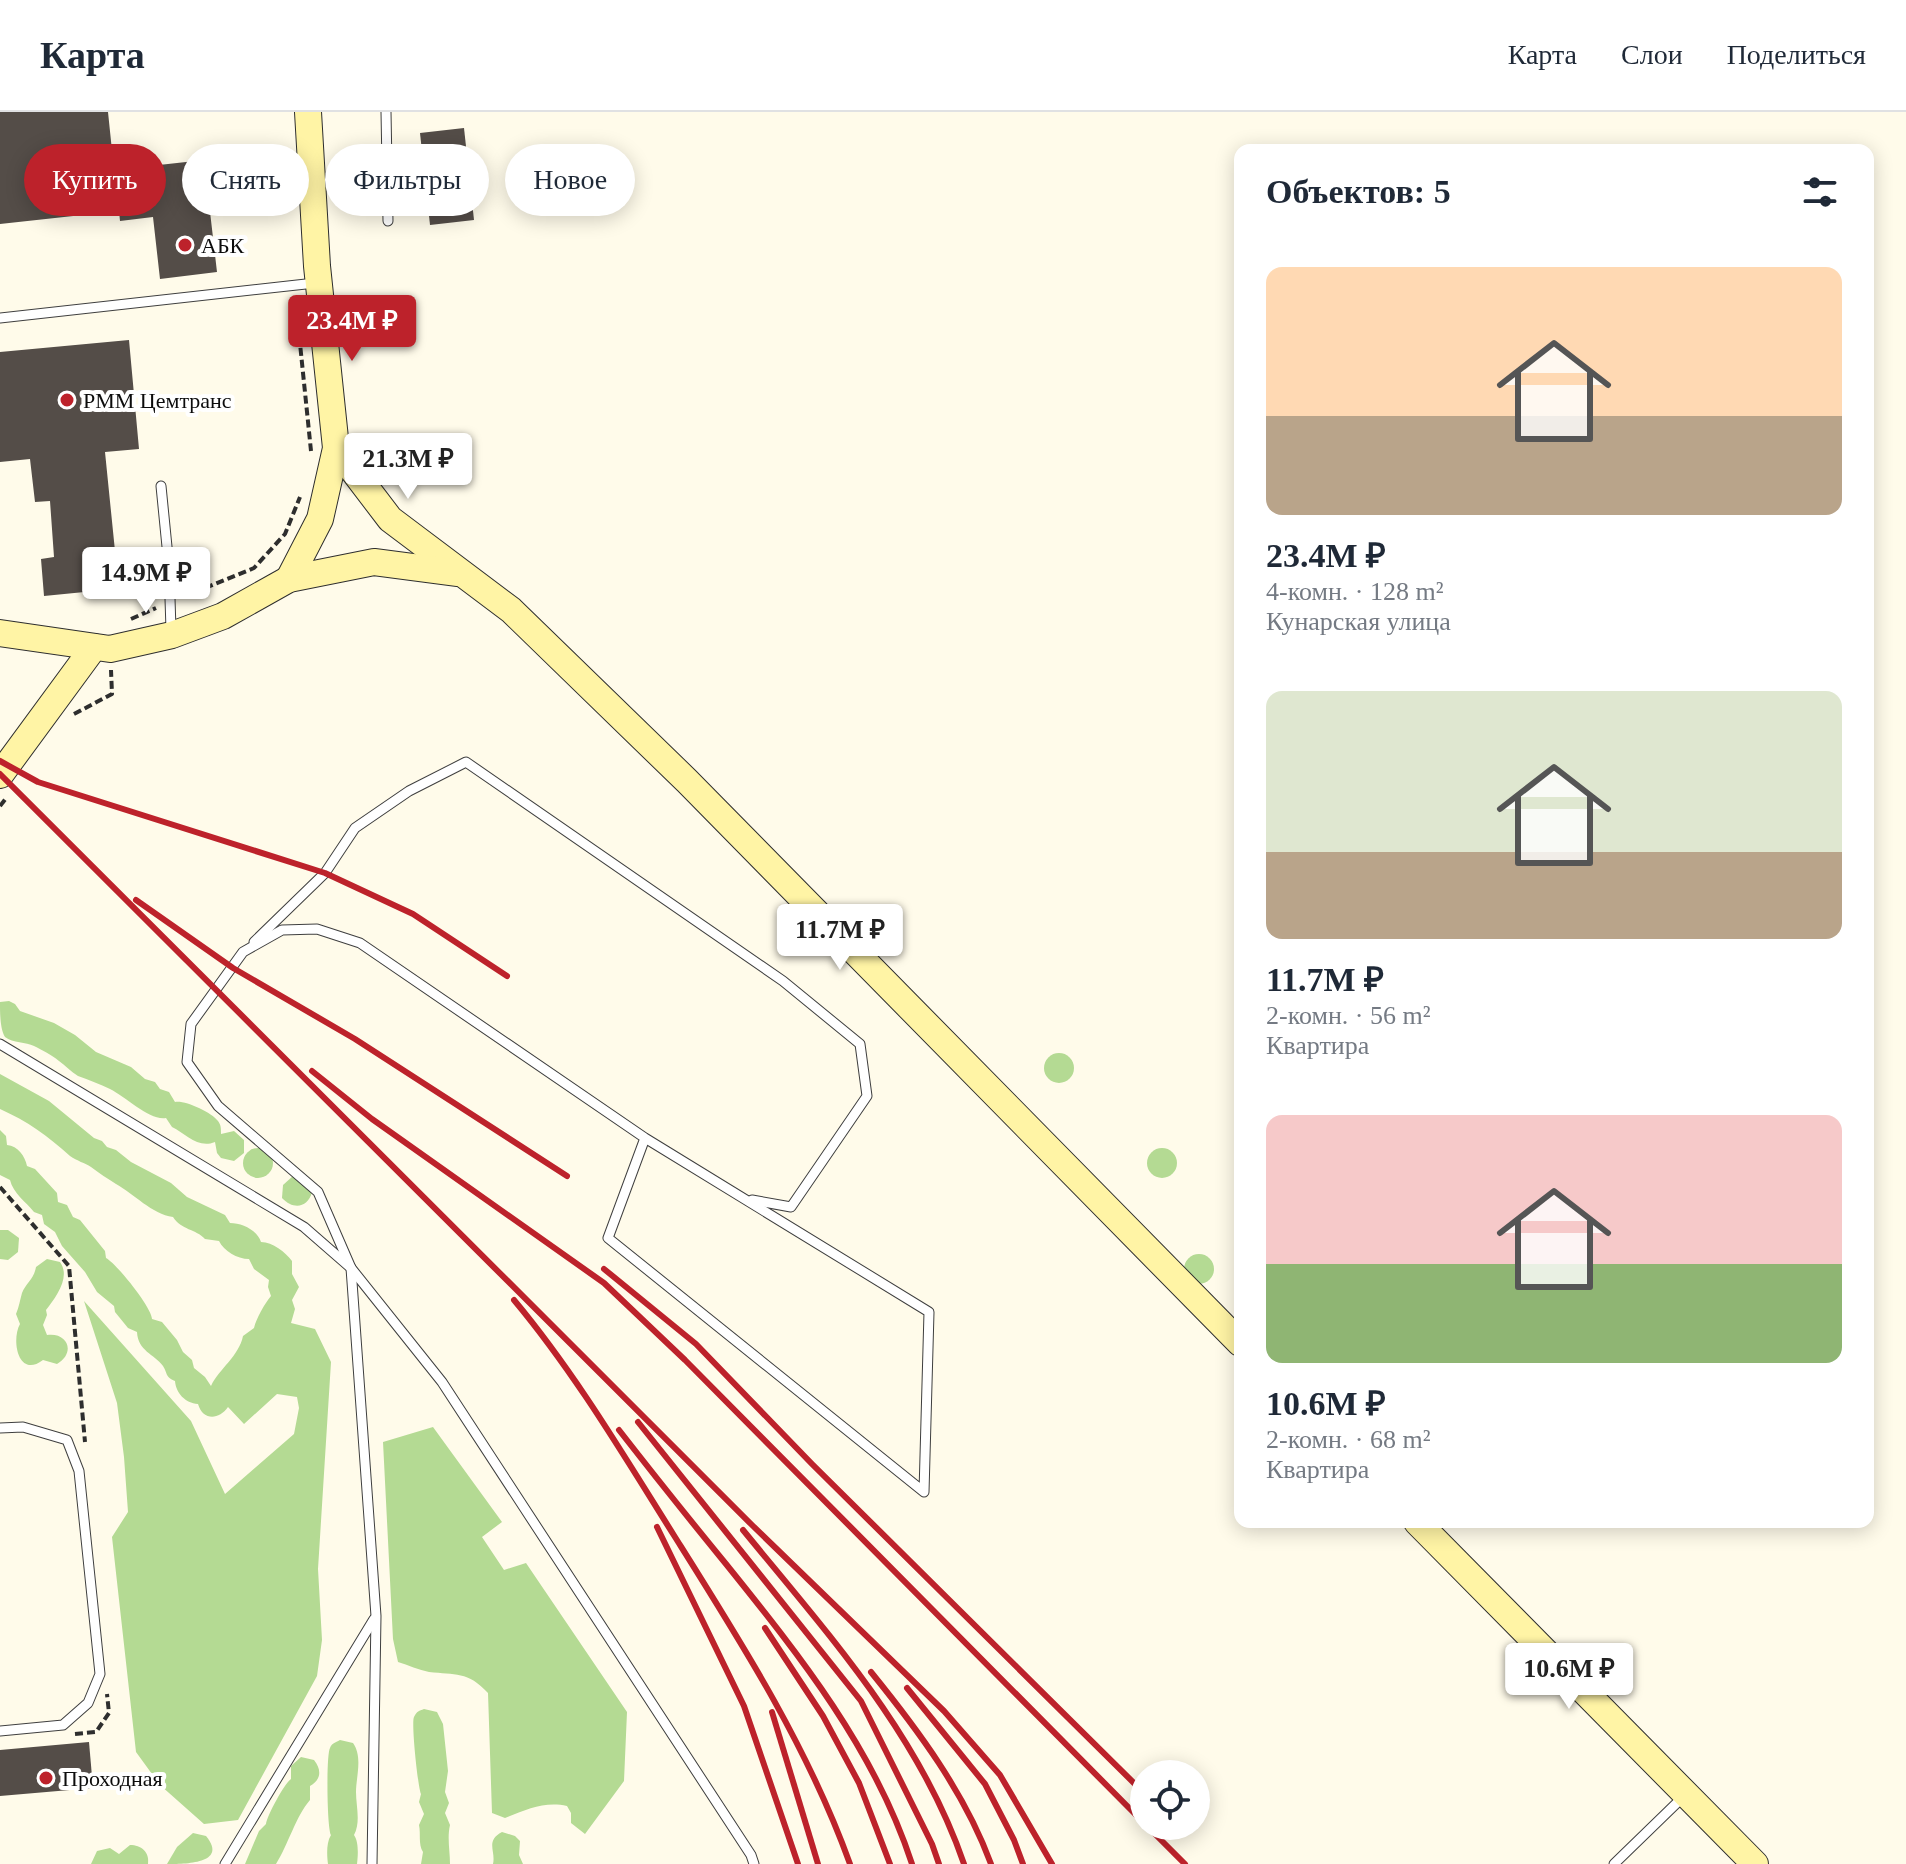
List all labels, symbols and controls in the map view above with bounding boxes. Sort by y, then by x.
text: Карта [40,34,145,76]
text: Карта [1508,39,1577,70]
text: Слои [1621,39,1683,70]
text: Поделиться [1727,39,1866,70]
chip: Купить [24,144,166,216]
chip: Снять [182,144,309,216]
chip: Фильтры [325,144,489,216]
chip: Новое [505,144,635,216]
icon: filters [1798,170,1842,214]
text: Объектов: 5 [1266,173,1451,210]
place label: АБК [201,233,245,258]
marker: АБК [176,236,194,254]
pin: 23.4M ₽ [278,295,426,363]
text: 23.4M ₽ [306,306,398,335]
icon: home [1482,319,1626,463]
place label: РММ Цемтранс [83,388,232,413]
marker: РММ Цемтранс [58,391,76,409]
pin: 21.3M ₽ [334,433,482,501]
text: 21.3M ₽ [362,444,454,473]
text: 23.4M ₽ [1266,537,1386,574]
pin: 14.9M ₽ [72,547,220,615]
text: 14.9M ₽ [100,558,192,587]
text: 4-комн. · 128 m² [1266,577,1444,606]
text: Кунарская улица [1266,607,1451,636]
icon: home [1482,743,1626,887]
pin: 11.7M ₽ [766,904,914,972]
text: 11.7M ₽ [795,915,885,944]
text: 11.7M ₽ [1266,961,1384,998]
text: 2-комн. · 56 m² [1266,1001,1431,1030]
text: Квартира [1266,1031,1369,1060]
icon: home [1482,1167,1626,1311]
text: 10.6M ₽ [1266,1385,1386,1422]
text: 2-комн. · 68 m² [1266,1425,1431,1454]
text: Квартира [1266,1455,1369,1484]
pin: 10.6M ₽ [1495,1643,1643,1711]
text: 10.6M ₽ [1523,1654,1615,1683]
map controls [1130,1760,1210,1840]
button: locate [1130,1760,1210,1840]
place label: Проходная [62,1766,163,1791]
marker: Проходная [37,1769,55,1787]

